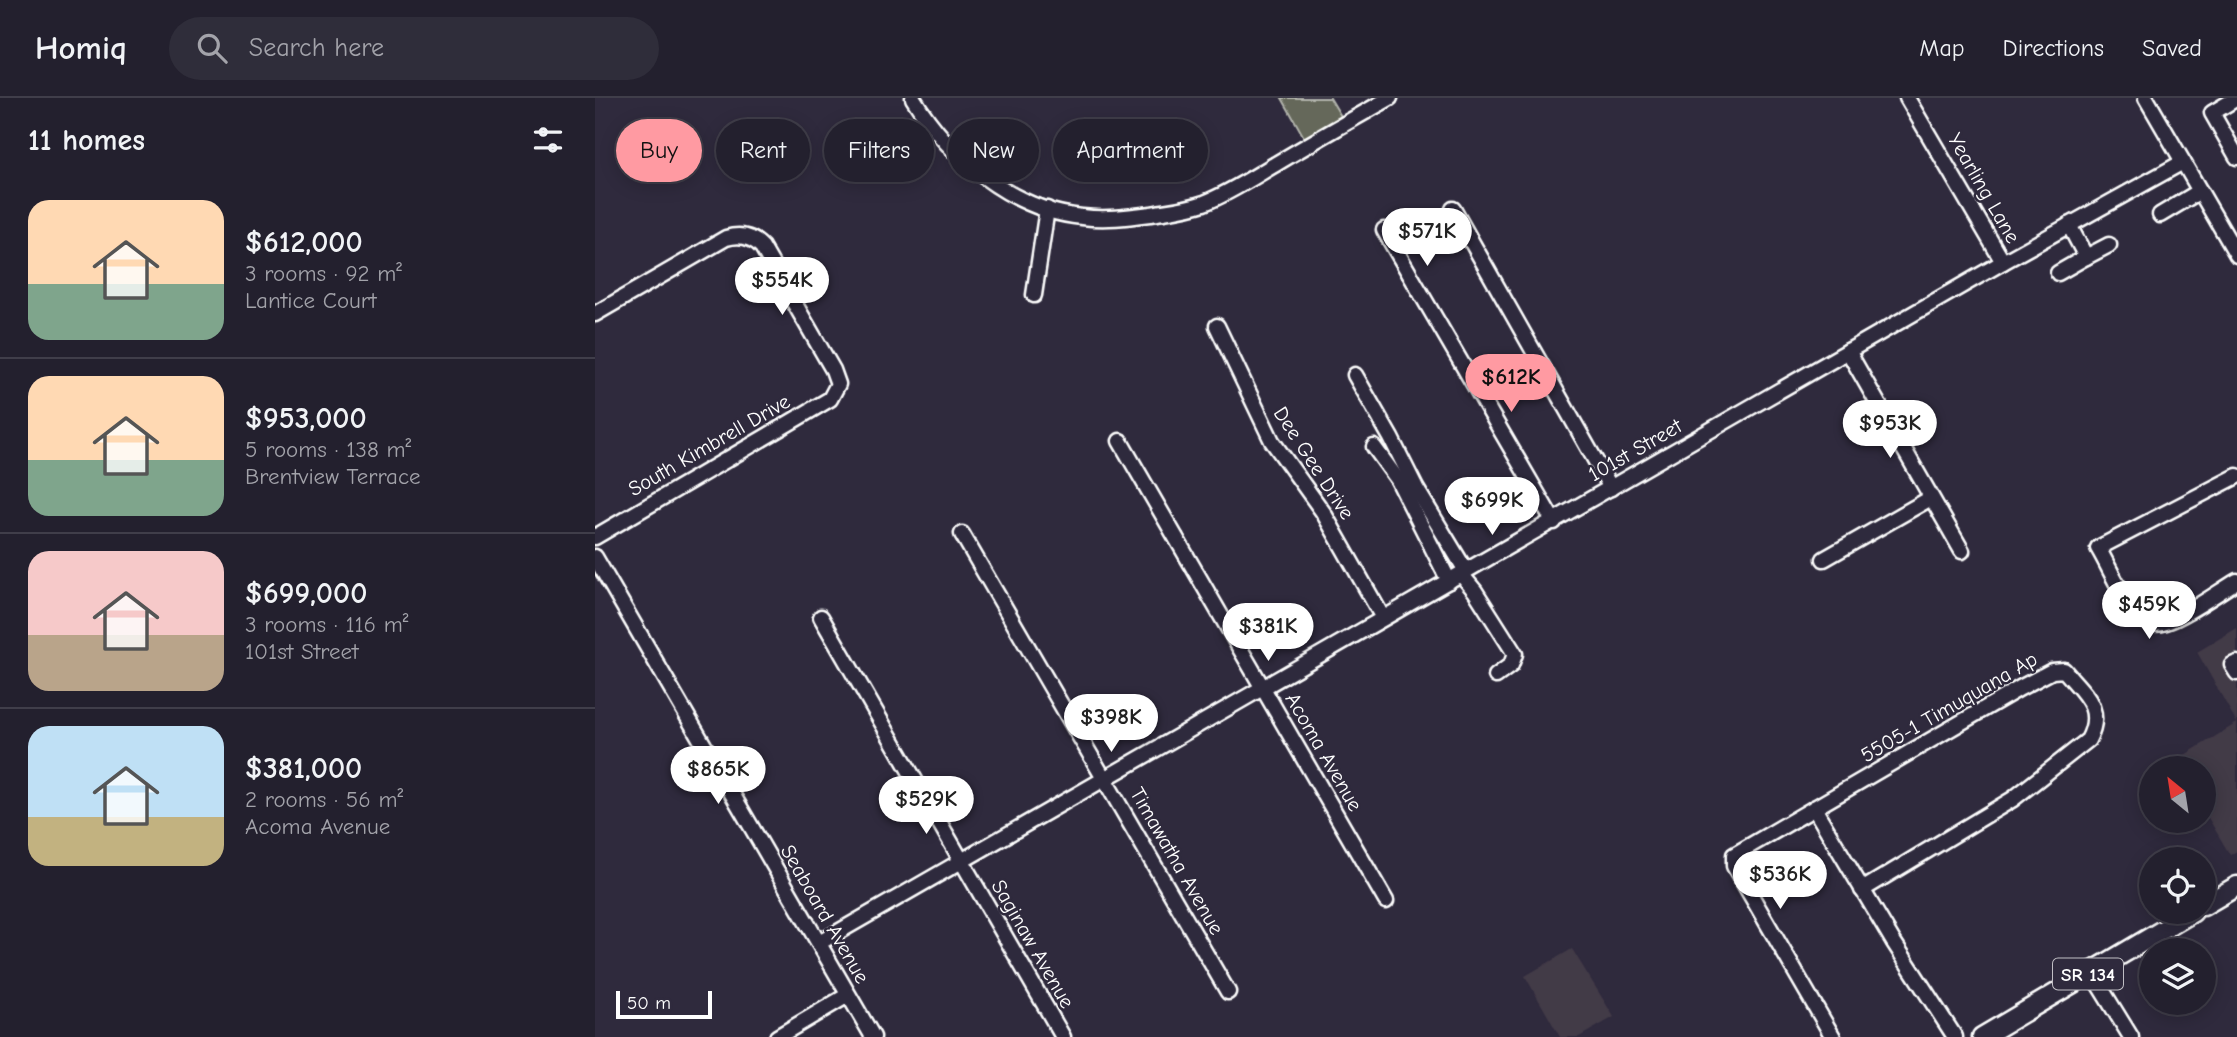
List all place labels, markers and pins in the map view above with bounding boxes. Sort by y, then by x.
pin: $571K [1378,208,1476,268]
pin: $554K [733,258,831,317]
pin: $612K [1462,354,1560,414]
pin: $953K [1841,400,1939,460]
pin: $699K [1443,478,1541,537]
pin: $459K [2100,582,2198,641]
pin: $381K [1219,603,1317,663]
pin: $398K [1062,694,1160,754]
pin: $865K [669,746,767,806]
pin: $529K [877,776,975,836]
pin: $536K [1731,852,1829,911]

